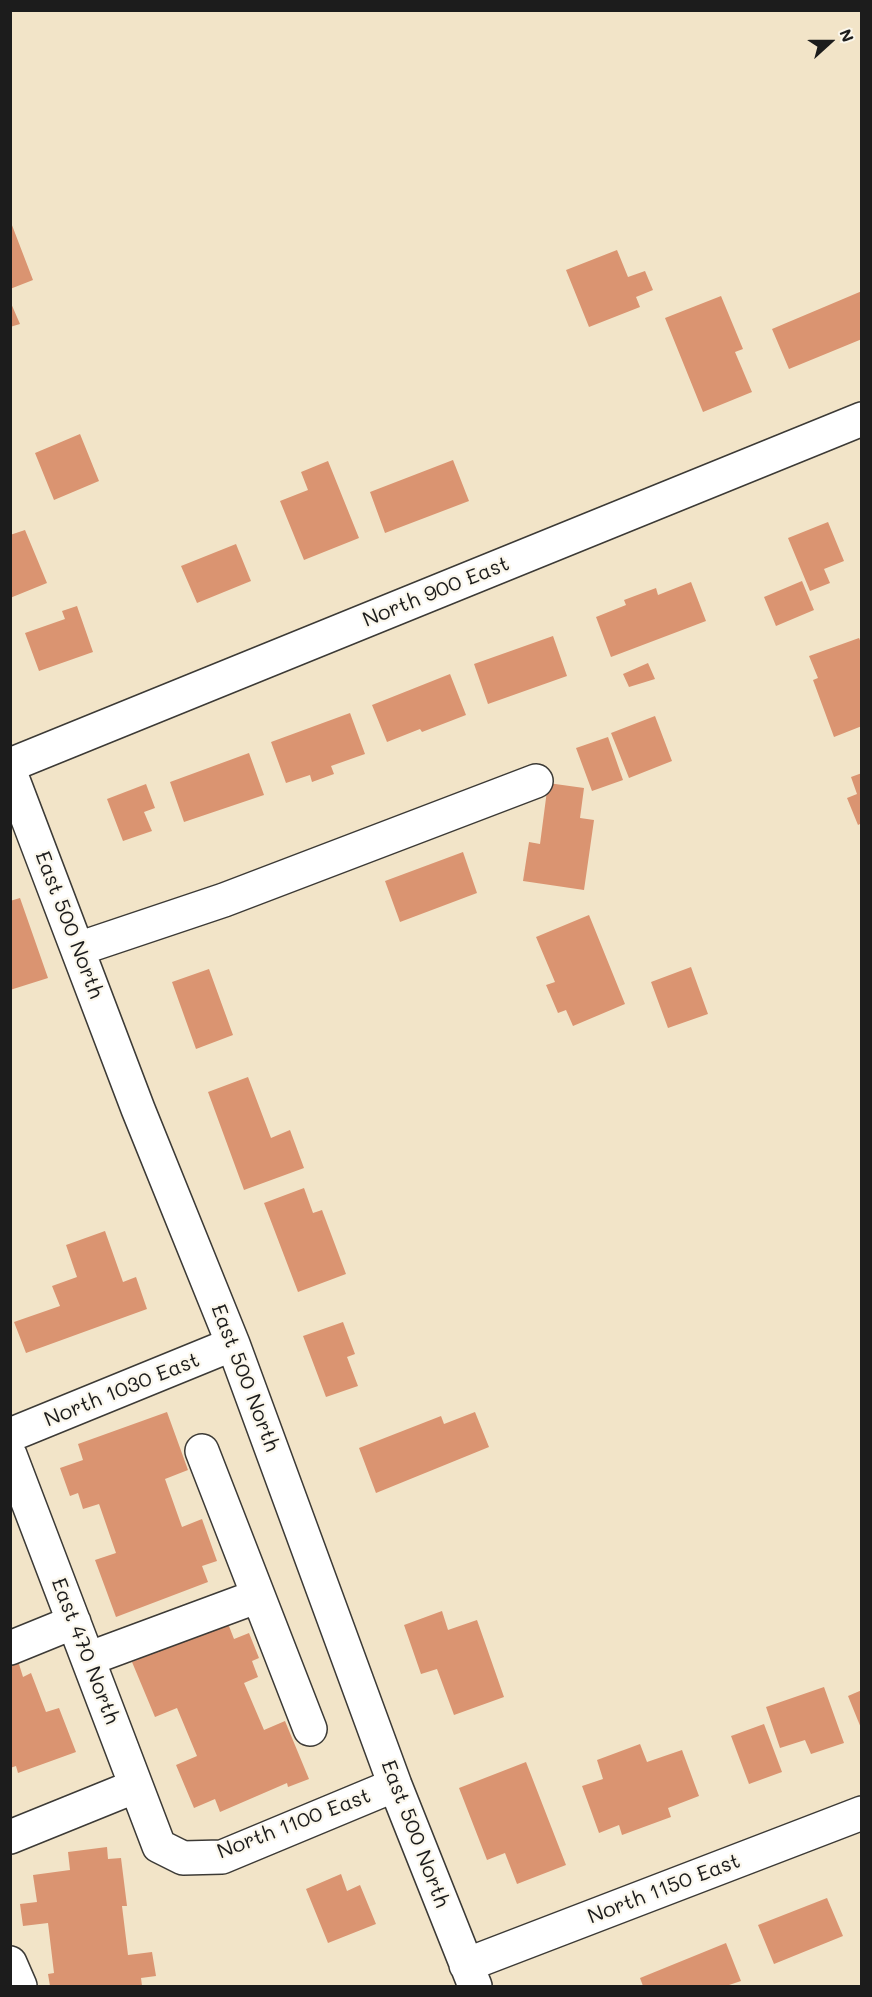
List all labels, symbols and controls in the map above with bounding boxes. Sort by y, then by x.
north arrow [800,12,860,72]
text: N [835,26,859,45]
street label: North 900 East [359,551,513,633]
street label: East 500 North [29,848,109,1002]
street label: East 500 North [205,1301,285,1455]
street label: North 1030 East [41,1347,203,1433]
street label: East 470 North [46,1574,124,1728]
street label: East 500 North [375,1757,455,1911]
street label: North 1100 East [214,1783,374,1865]
street label: North 1150 East [584,1848,744,1930]

